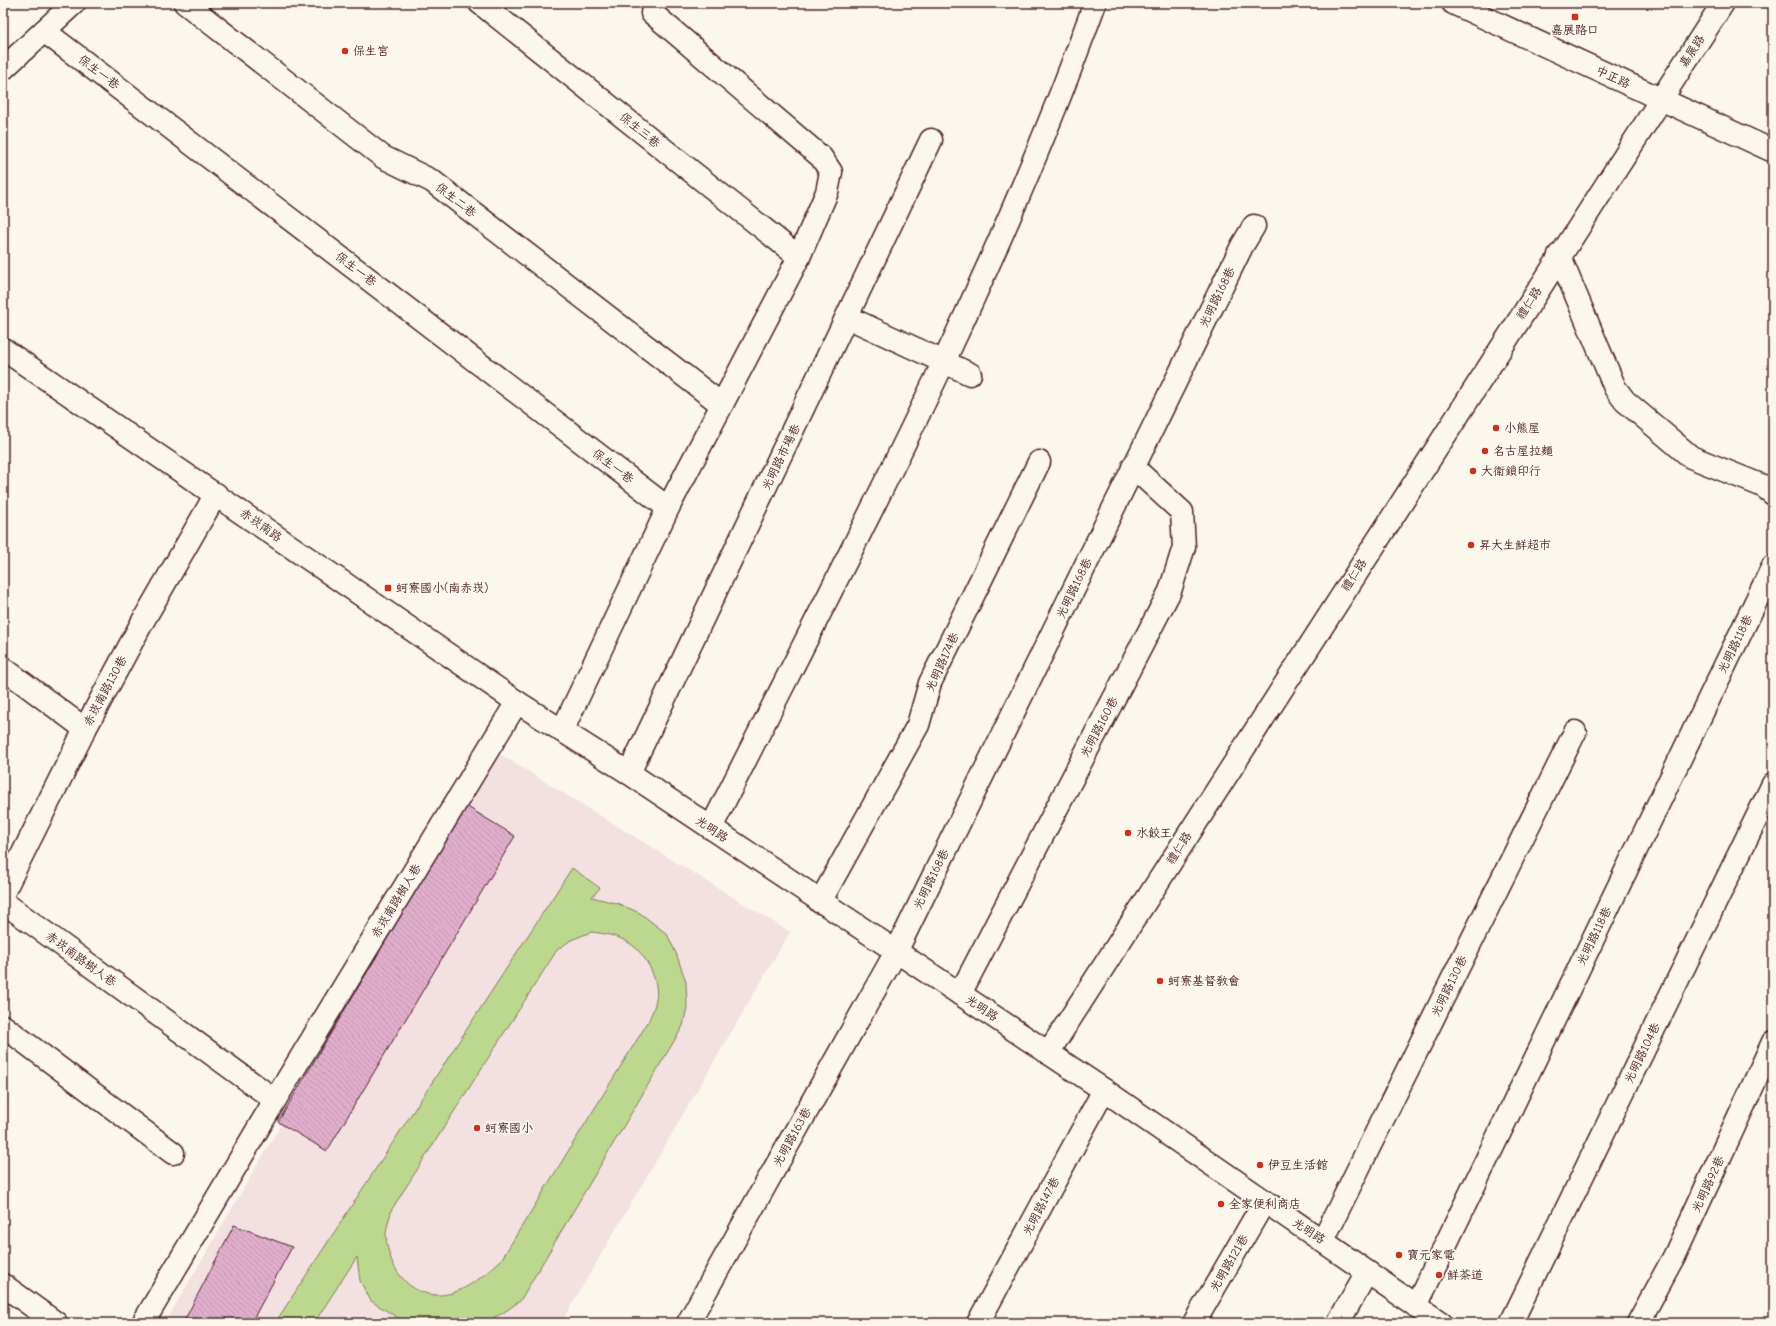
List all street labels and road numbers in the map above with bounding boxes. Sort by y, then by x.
street label: 嘉展路 [1676,32,1708,70]
street label: 保生一巷 [76,52,122,92]
street label: 中正路 [1594,63,1632,91]
street label: 保生三巷 [617,109,663,151]
street label: 保生二巷 [433,180,479,220]
street label: 保生一巷 [333,249,379,289]
street label: 光明路168巷 [1196,265,1238,329]
street label: 禮仁路 [1513,284,1545,322]
street label: 光明路市場巷 [759,422,803,492]
street label: 保生一巷 [590,446,636,486]
street label: 赤崁南路 [237,505,285,545]
street label: 光明路168巷 [1053,556,1095,620]
street label: 禮仁路 [1338,556,1370,594]
street label: 光明路118巷 [1715,612,1755,676]
street label: 光明路174巷 [923,630,961,694]
street label: 赤崁南路130巷 [80,653,130,729]
street label: 光明路160巷 [1077,694,1121,760]
street label: 光明路 [693,813,731,845]
street label: 禮仁路 [1163,829,1195,867]
street label: 光明路168巷 [910,847,952,911]
street label: 赤崁南路樹人巷 [368,861,424,941]
street label: 光明路118巷 [1574,904,1614,968]
street label: 赤崁南路樹人巷 [43,929,119,989]
street label: 光明路130巷 [1428,953,1470,1019]
street label: 光明路 [963,992,1001,1024]
street label: 光明路104巷 [1621,1020,1663,1086]
street label: 光明路163巷 [770,1105,814,1169]
street label: 光明路92巷 [1689,1154,1727,1214]
street label: 光明路147巷 [1020,1174,1062,1238]
street label: 光明路 [1290,1215,1328,1247]
street label: 光明路121巷 [1207,1232,1251,1294]

